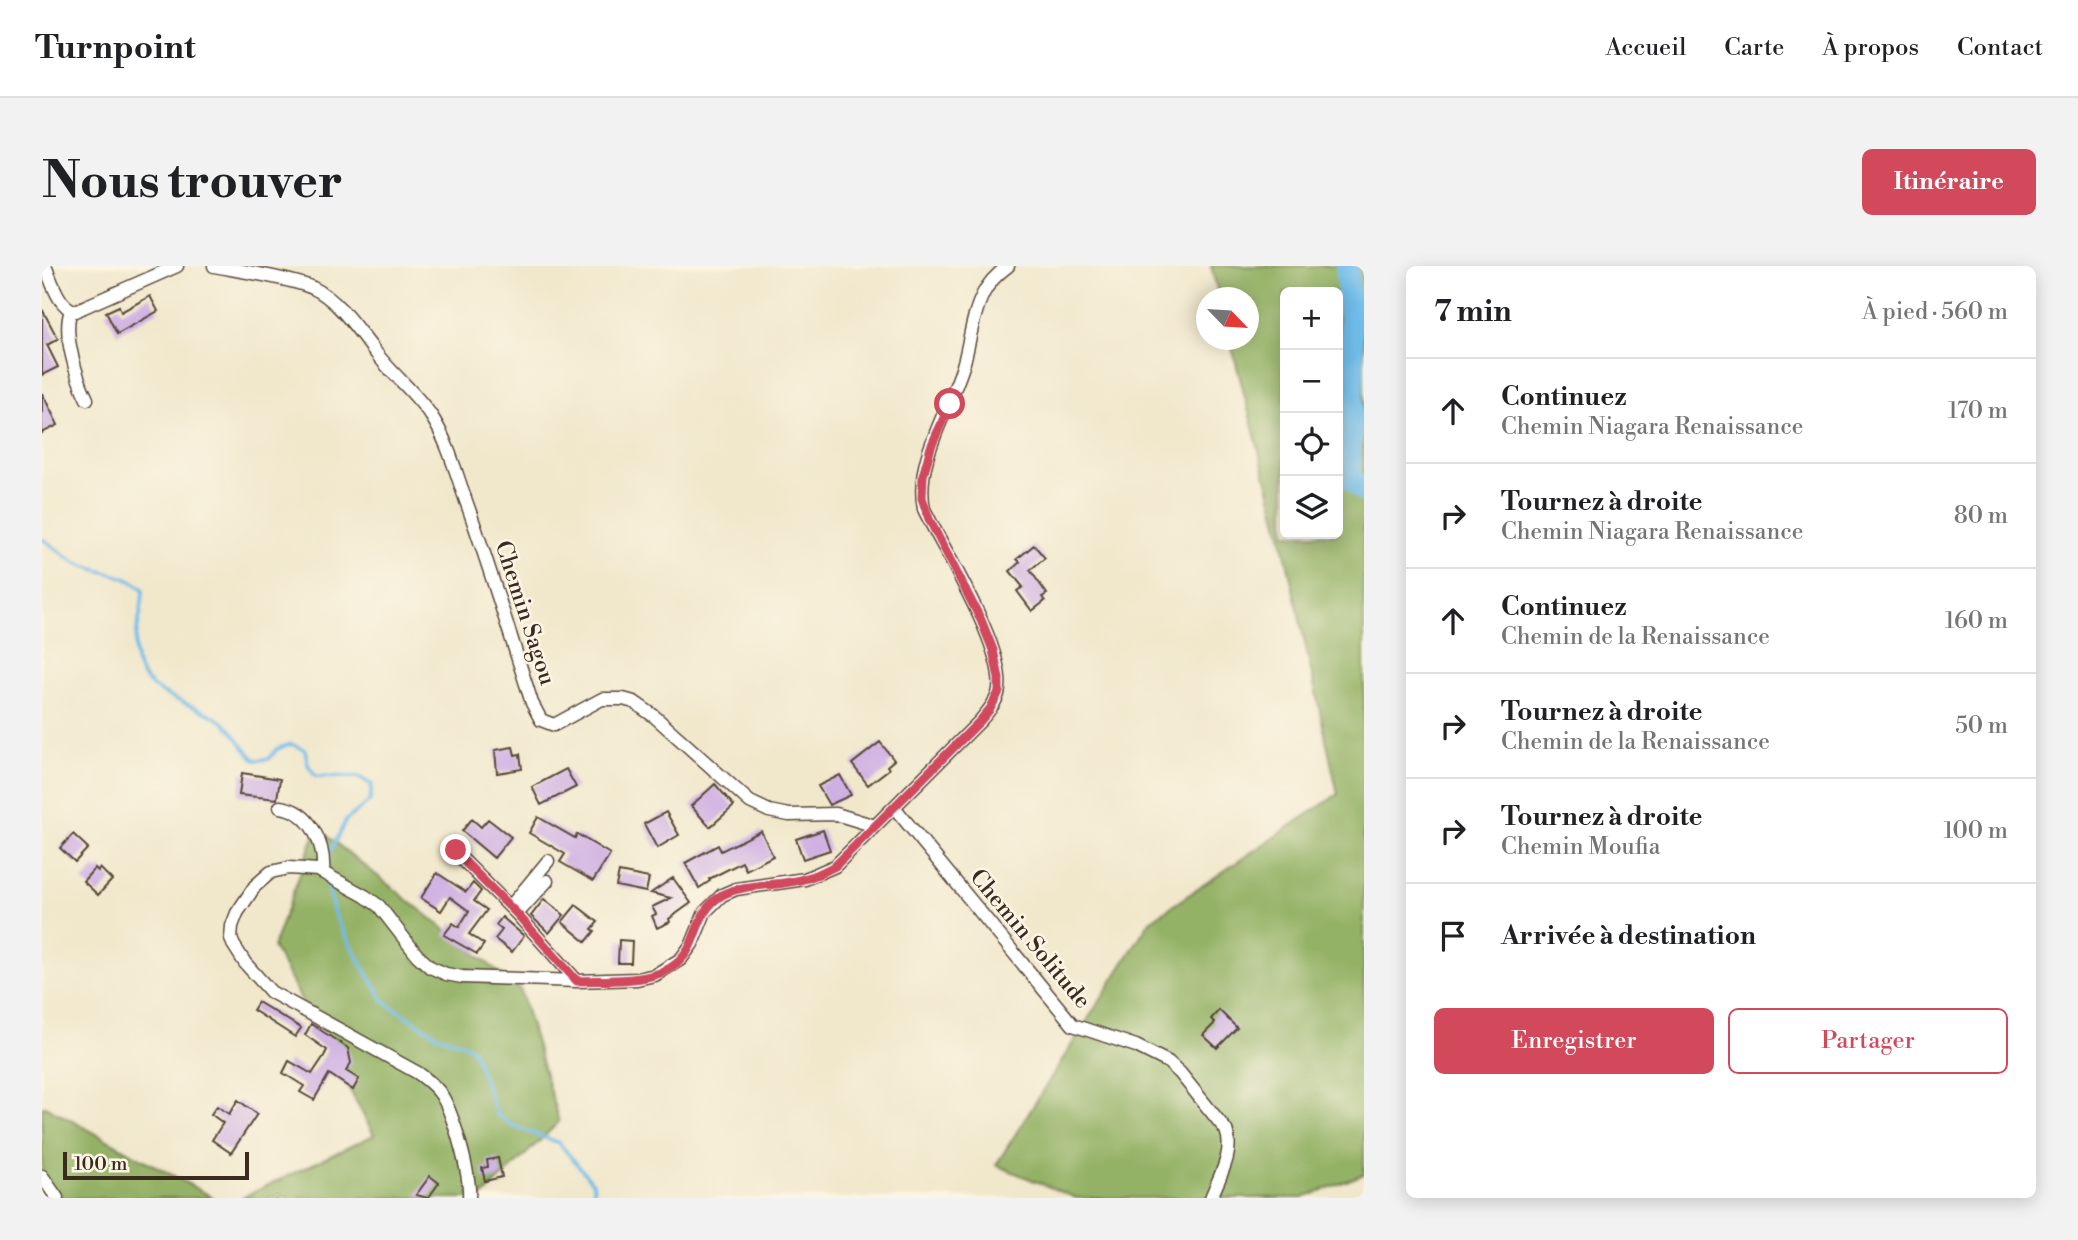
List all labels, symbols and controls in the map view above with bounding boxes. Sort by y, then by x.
text: Turnpoint [35,28,196,69]
text: Accueil [1605,33,1686,63]
text: Carte [1724,33,1784,63]
text: À propos [1822,33,1919,63]
text: Contact [1957,33,2043,63]
button: Itinéraire [1862,149,2036,215]
text: Nous trouver [42,152,343,213]
north arrow [1196,287,1259,350]
map controls [1280,287,1343,539]
button: + [1280,287,1343,350]
text: 7 min [1434,293,1512,331]
text: À pied · 560 m [1862,298,2008,326]
button: − [1280,350,1343,413]
text: Continuez [1501,381,1627,413]
route start [934,388,965,419]
icon: ahead [1434,392,1472,430]
text: 170 m [1948,397,2008,425]
button: locate [1280,413,1343,476]
text: Chemin Niagara Renaissance [1501,413,1803,441]
button: layers [1280,476,1343,539]
text: Tournez à droite [1501,486,1703,518]
icon: right [1434,497,1472,535]
text: 80 m [1954,502,2008,530]
text: Chemin Niagara Renaissance [1501,518,1803,546]
street label: Chemin Sagou [488,537,562,689]
text: Continuez [1501,591,1627,623]
icon: ahead [1434,602,1472,640]
text: 160 m [1945,607,2008,635]
text: Chemin de la Renaissance [1501,623,1770,651]
text: Tournez à droite [1501,696,1703,728]
icon: right [1434,707,1472,745]
text: 50 m [1955,712,2008,740]
text: Chemin de la Renaissance [1501,728,1770,756]
text: Tournez à droite [1501,801,1703,833]
icon: right [1434,812,1472,850]
text: 100 m [1943,817,2008,845]
text: Chemin Moufia [1501,833,1660,861]
route end [440,834,471,865]
street label: Chemin Solitude [964,864,1096,1014]
icon: arrive [1434,917,1472,955]
text: Arrivée à destination [1501,920,1756,952]
button: Enregistrer [1434,1008,1714,1074]
button: Partager [1728,1008,2008,1074]
scale bar [63,1149,248,1181]
text: 100 m [74,1152,127,1176]

